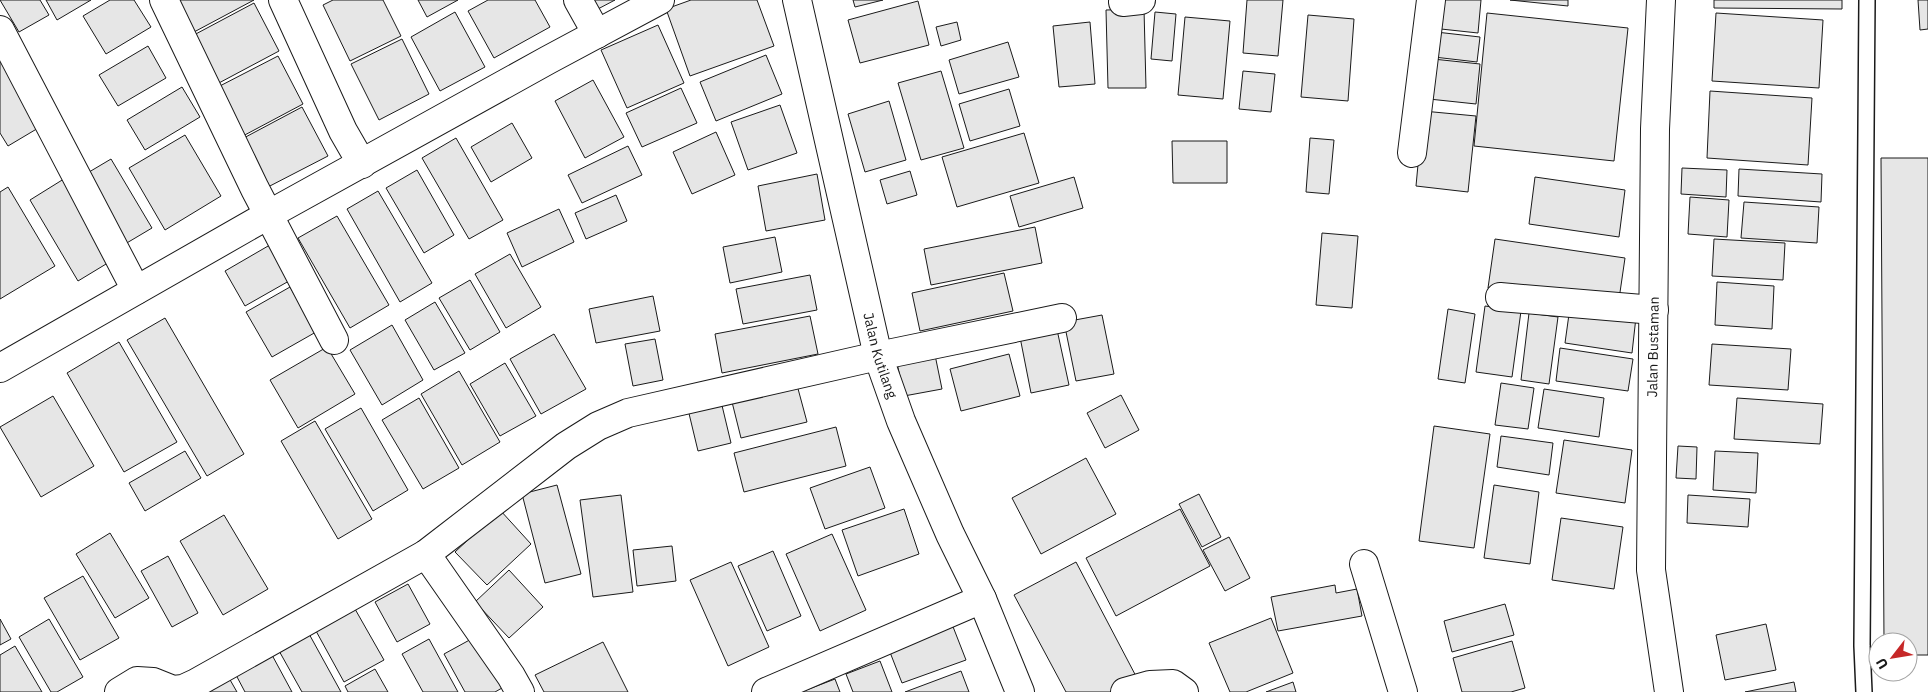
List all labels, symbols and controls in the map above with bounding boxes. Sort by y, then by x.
street label: Jalan Bustaman [1643,296,1663,398]
street label: Jalan Kutilang [859,311,901,401]
north arrow [1868,632,1918,682]
text: U [1872,655,1892,672]

